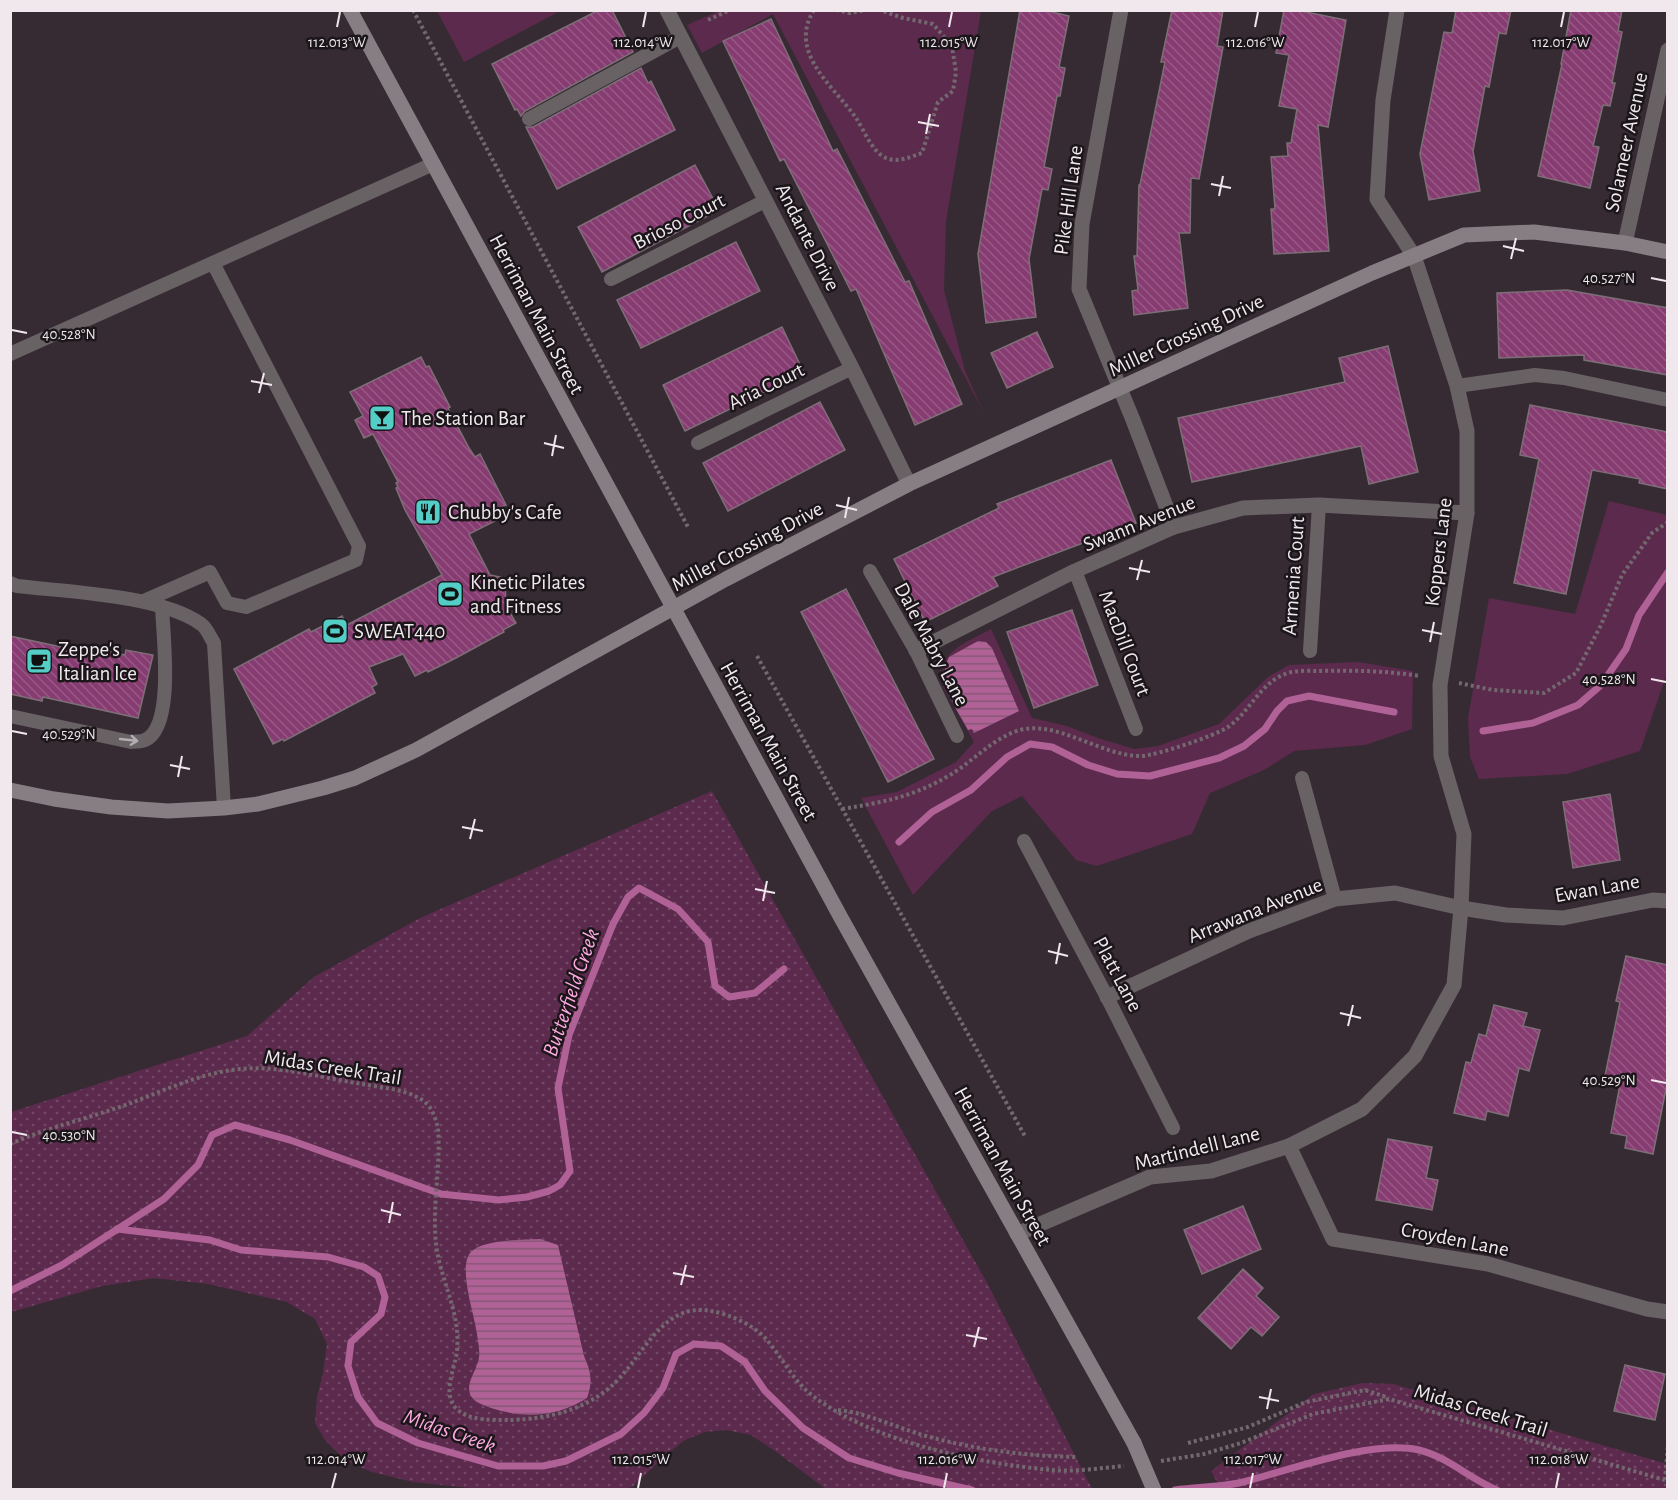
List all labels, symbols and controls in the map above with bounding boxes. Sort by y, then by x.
text: 112.013°W [308,35,367,50]
text: 112.014°W [614,35,673,50]
text: 112.015°W [920,35,979,50]
text: 112.016°W [1226,35,1285,50]
text: 112.017°W [1532,35,1591,50]
street label: Solameer Avenue [1601,70,1652,214]
street label: Pike Hill Lane [1050,144,1087,256]
street label: Andante Drive [772,180,844,294]
street label: Brioso Court [630,189,729,253]
street label: Herriman Main Street [486,231,588,398]
text: 40.527°N [1583,271,1635,286]
street label: Miller Crossing Drive [1105,290,1267,381]
text: 40.528°N [42,327,96,342]
street label: Aria Court [725,359,808,414]
bar icon: The Station Bar [367,403,397,433]
place label: The Station Bar [401,408,525,429]
street label: Swann Avenue [1080,491,1198,555]
restaurant icon: Chubby's Cafe [413,497,443,527]
street label: Koppers Lane [1421,497,1456,608]
street label: Miller Crossing Drive [668,498,826,595]
place label: Chubby's Cafe [448,502,562,523]
street label: Armenia Court [1279,516,1308,636]
place label: Kinetic Pilates and Fitness [470,572,585,617]
sports icon: Kinetic Pilates and Fitness [435,579,465,609]
street label: Dale Mabry Lane [890,579,973,709]
street label: MacDill Court [1095,588,1154,699]
sports icon: SWEAT440 [320,616,350,646]
place label: SWEAT440 [354,621,445,642]
place label: Zeppe's Italian Ice [58,639,137,684]
cafe icon: Zeppe's Italian Ice [24,646,54,676]
street label: Herriman Main Street [716,658,821,824]
text: 40.528°N [1582,672,1636,687]
text: 40.529°N [42,727,96,742]
one-way arrow [119,735,139,746]
street label: Ewan Lane [1553,871,1641,906]
street label: Arrawana Avenue [1185,874,1326,947]
water label: Butterfield Creek [539,926,603,1059]
street label: Platt Lane [1089,933,1146,1015]
street label: Midas Creek Trail [263,1046,403,1089]
text: 40.529°N [1582,1073,1636,1088]
street label: Herriman Main Street [950,1083,1055,1249]
street label: Martindell Lane [1132,1123,1262,1174]
text: 40.530°N [42,1128,96,1143]
street label: Croyden Lane [1399,1219,1511,1260]
street label: Midas Creek Trail [1412,1380,1550,1441]
water label: Midas Creek [401,1405,498,1457]
text: 112.014°W [307,1452,366,1467]
text: 112.015°W [612,1452,671,1467]
text: 112.016°W [918,1452,977,1467]
text: 112.017°W [1224,1452,1283,1467]
text: 112.018°W [1530,1452,1589,1467]

